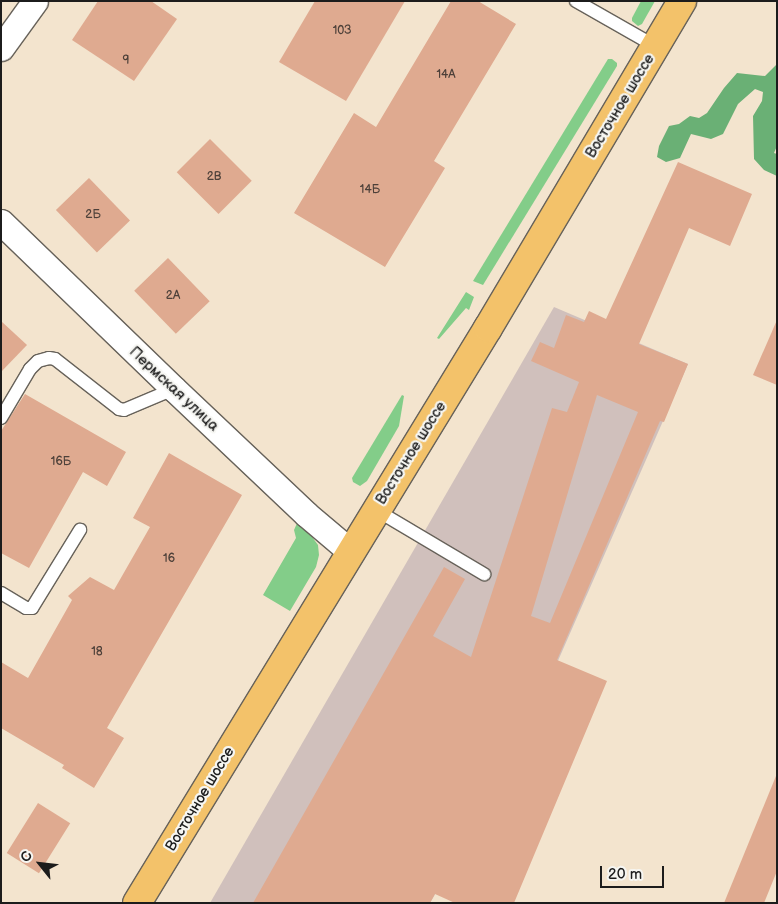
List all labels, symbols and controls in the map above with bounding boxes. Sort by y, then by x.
house number: 10З [333,24,351,38]
street label: Восточное шоссе [582,51,658,161]
house number: 9 [123,54,129,68]
house number: 14А [436,68,456,82]
house number: 2В [207,170,221,184]
house number: 14Б [360,183,380,197]
house number: 2Б [85,208,101,222]
house number: 2А [166,289,180,303]
street label: Пермская улица [126,343,222,435]
street label: Восточное шоссе [372,398,450,508]
house number: 16Б [51,455,71,469]
house number: 16 [163,552,175,566]
house number: 18 [91,645,103,659]
street label: Восточное шоссе [162,744,238,854]
north arrow [15,839,65,889]
text: С [17,848,36,865]
scale bar [603,856,667,888]
text: 20 m [608,865,642,884]

